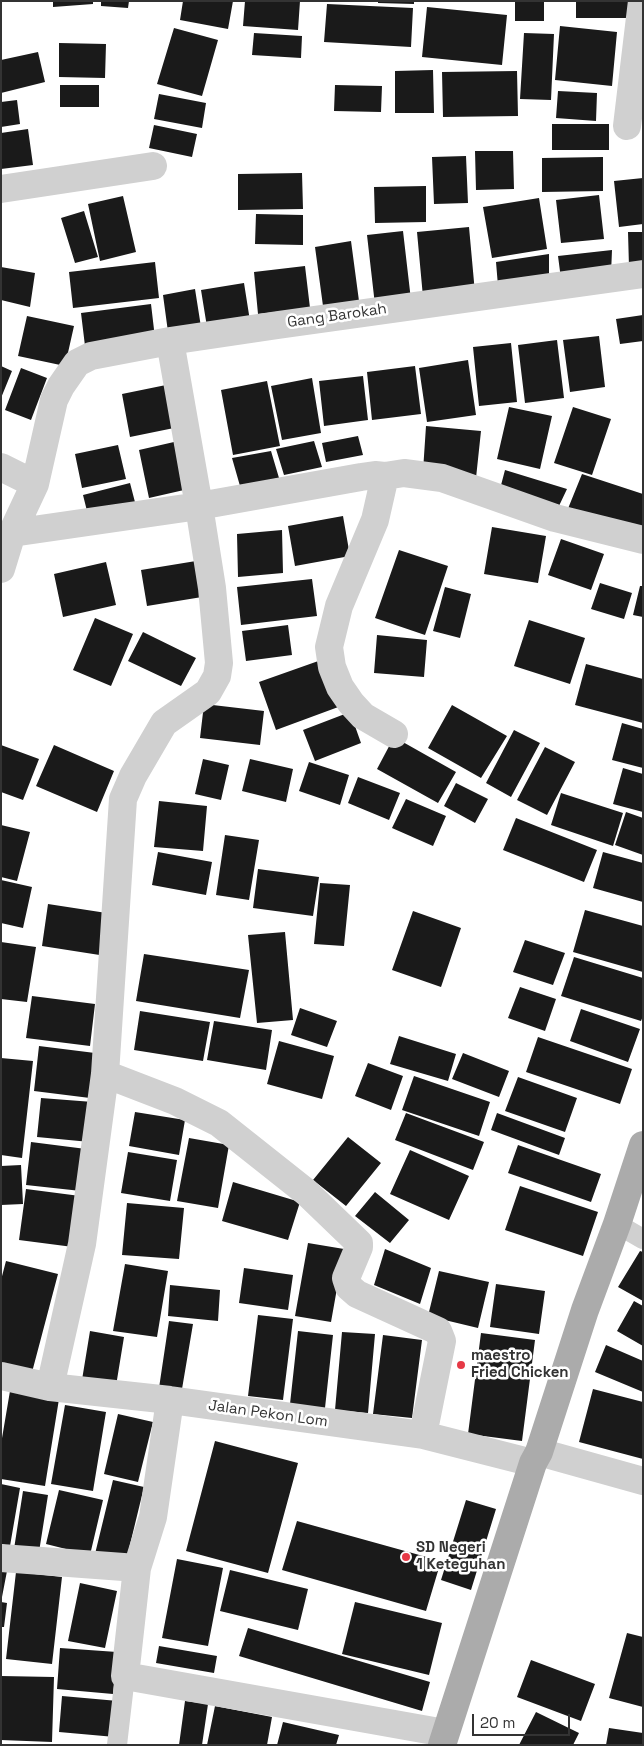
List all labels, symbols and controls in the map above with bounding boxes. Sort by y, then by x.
street label: Gang Barokah [286,300,388,332]
place label: maestro Fried Chicken [471,1347,569,1382]
marker: maestro Fried Chicken [455,1359,467,1371]
street label: Jalan Pekon Lom [207,1397,329,1431]
place label: SD Negeri 1 Keteguhan [416,1539,505,1574]
marker: SD Negeri 1 Keteguhan [400,1551,412,1563]
scale bar [474,1704,572,1736]
text: 20 m [480,1713,515,1732]

